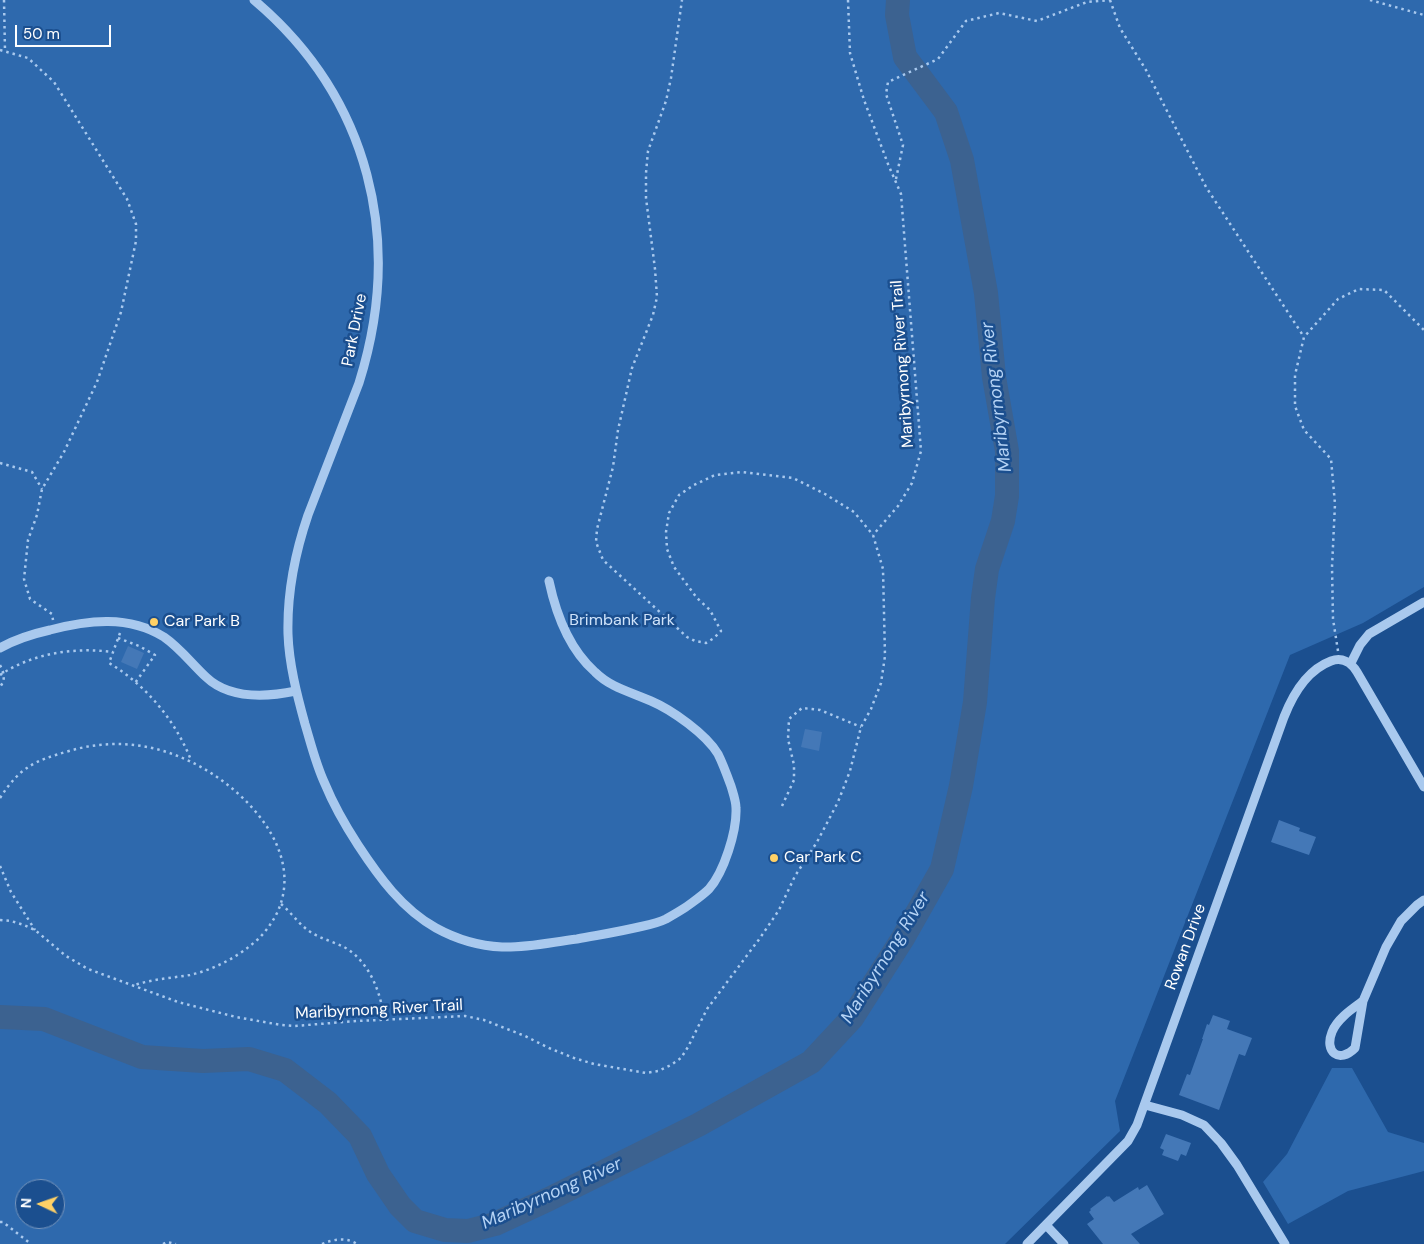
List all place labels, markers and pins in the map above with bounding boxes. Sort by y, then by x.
place label: Car Park B [164,612,240,632]
marker: Car Park B [148,616,160,628]
place label: Car Park C [784,848,862,868]
marker: Car Park C [768,852,780,864]

